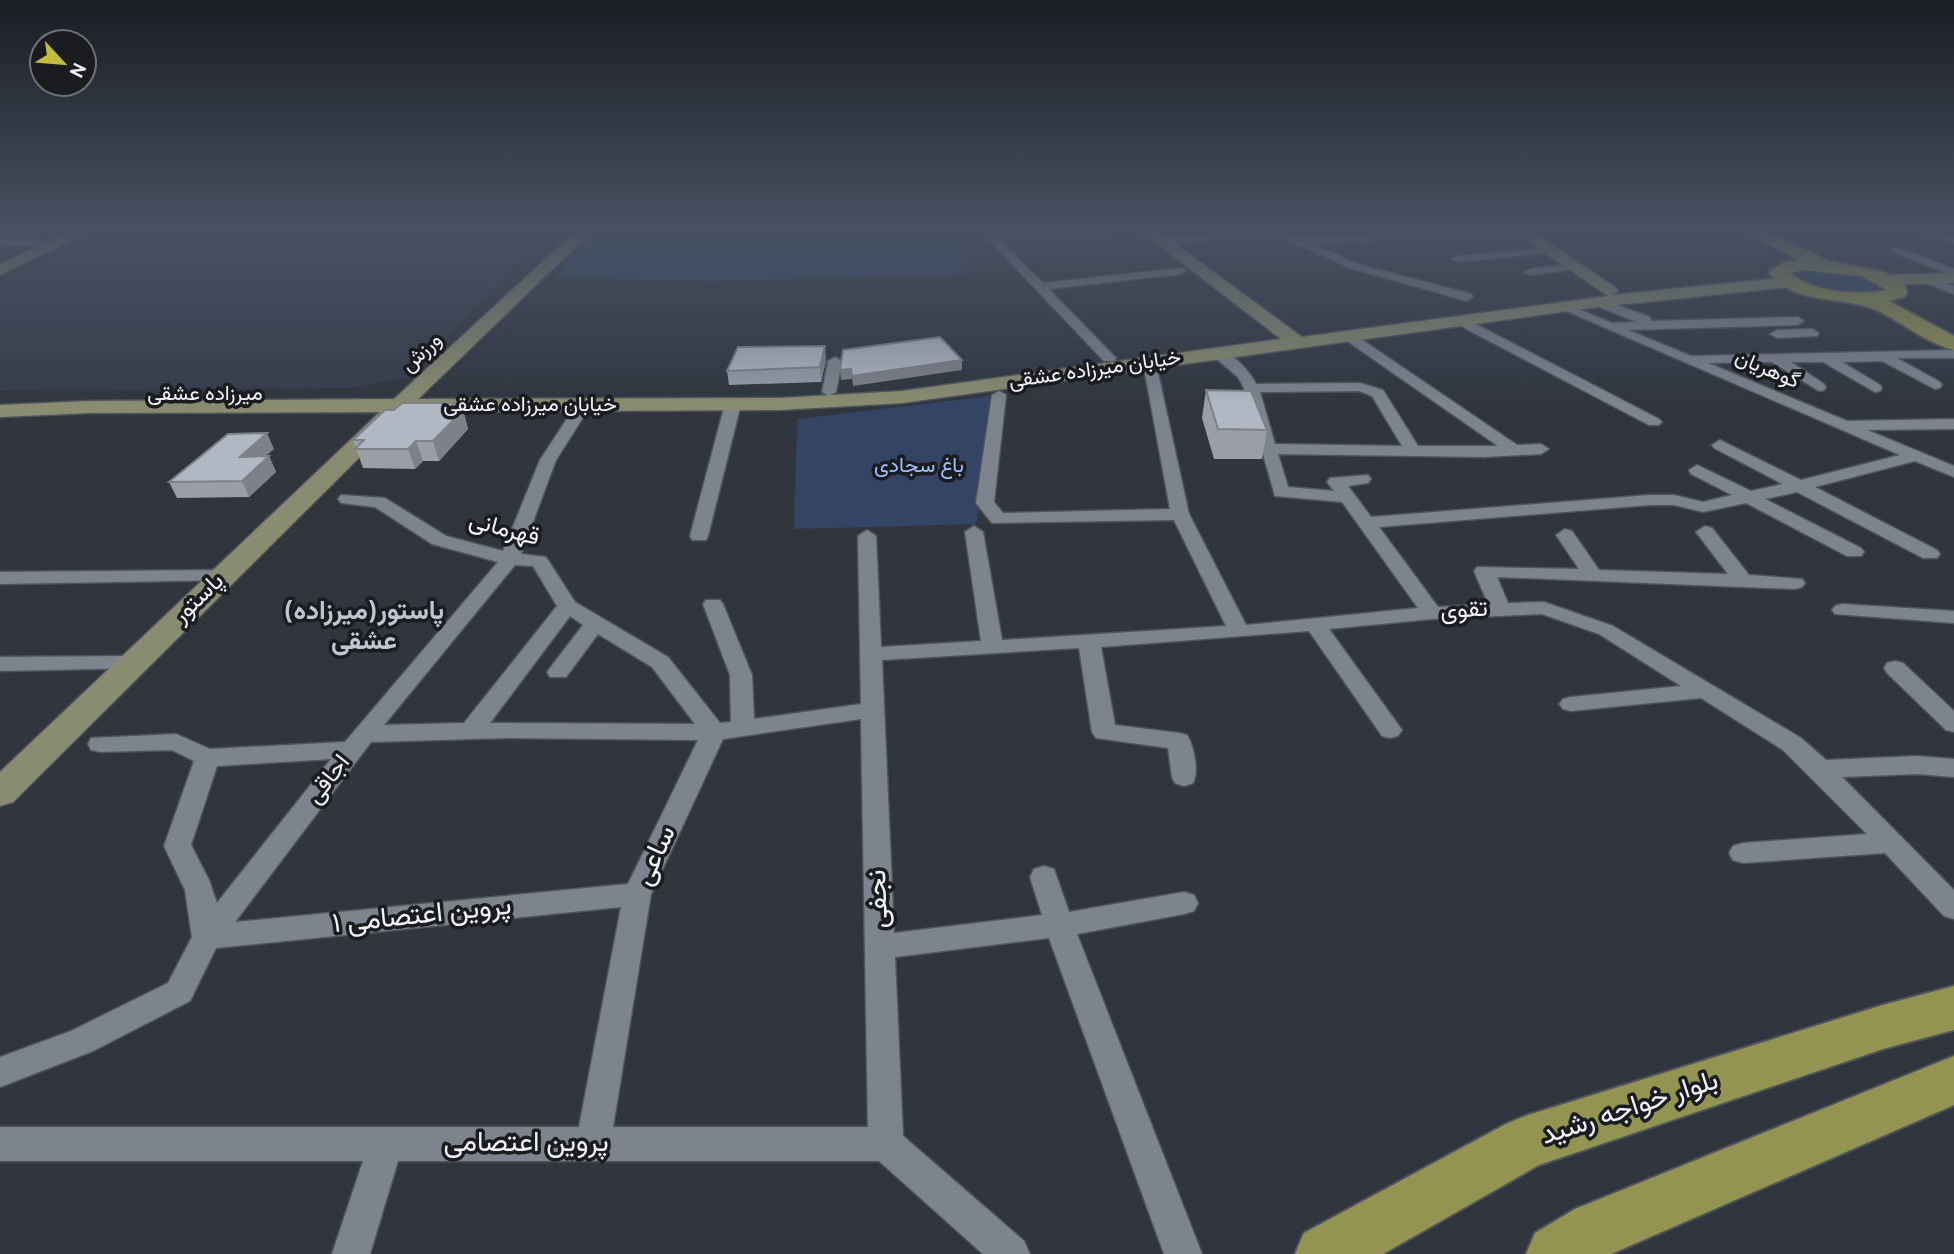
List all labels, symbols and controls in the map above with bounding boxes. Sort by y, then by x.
north arrow [28,28,98,98]
text: N [63,58,90,81]
street label: ورزش [396,327,448,379]
street label: گوهریان [1731,344,1803,396]
street label: خیابان میرزاده عشقی [1007,345,1183,395]
street label: میرزاده عشقی [147,381,263,408]
street label: خیابان میرزاده عشقی [443,392,617,419]
park label: باغ سجادی [874,453,964,480]
street label: قهرمانی [465,506,543,554]
street label: پاستور [166,567,231,631]
street label: تقوی [1439,594,1489,628]
district label: (پاستور(میرزاده عشقی [284,596,444,659]
street label: اجاقی [300,749,358,811]
street label: ساعی [627,820,685,892]
street label: نجفی [860,869,898,929]
street label: پروین اعتصامی ۱ [331,889,513,943]
street label: بلوار خواجه رشید [1537,1063,1723,1155]
street label: پروین اعتصامی [443,1126,609,1162]

